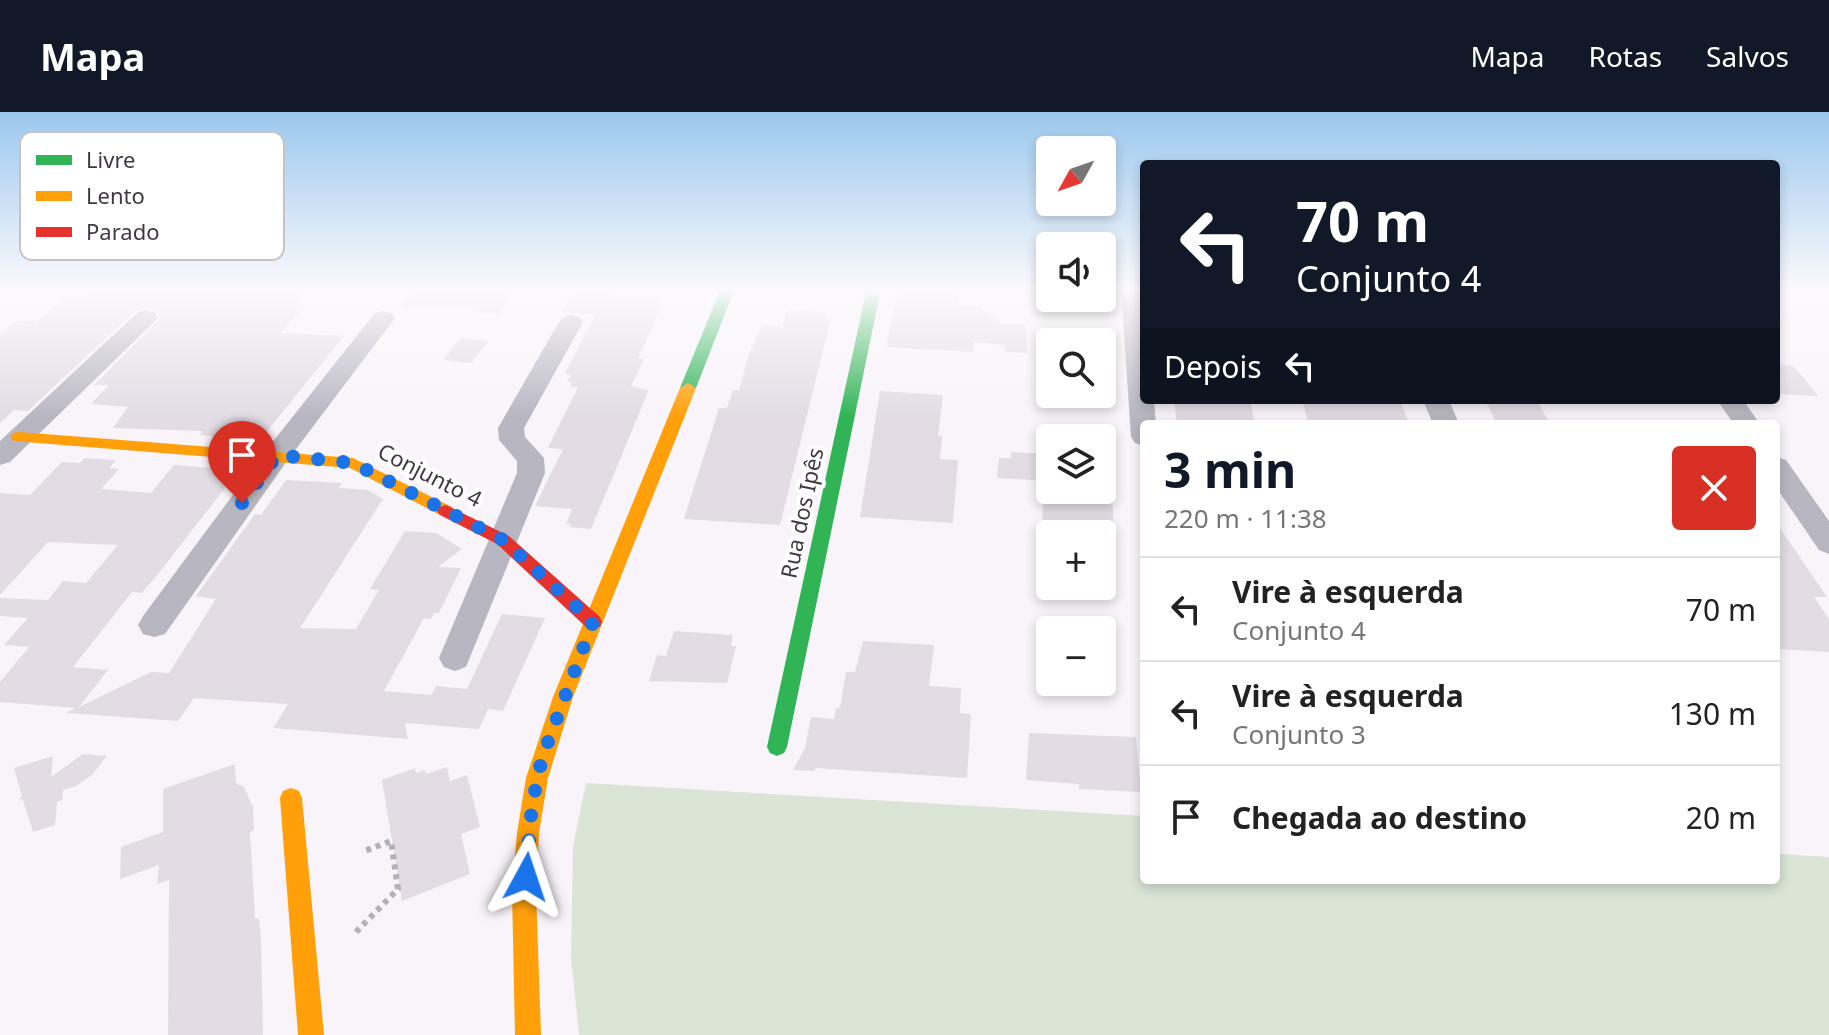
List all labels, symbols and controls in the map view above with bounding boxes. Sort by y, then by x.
text: Mapa [40,30,145,82]
text: Mapa [1470,37,1545,75]
text: Rotas [1589,37,1662,75]
text: Salvos [1706,37,1789,75]
legend [20,132,284,260]
north arrow [1036,136,1116,216]
map controls [1036,136,1116,696]
text: Livre [86,144,135,174]
text: Lento [86,180,145,210]
text: 70 m [1296,182,1429,258]
icon: left [1164,192,1268,296]
text: Parado [86,216,159,246]
button: sound [1036,232,1116,312]
text: Conjunto 4 [1296,254,1481,303]
button: search [1036,328,1116,408]
icon: left [1278,344,1322,388]
text: Depois [1164,346,1262,387]
pin [208,421,276,503]
button: layers [1036,424,1116,504]
icon: arrive [220,433,264,477]
street label: Conjunto 4 [373,435,488,513]
text: 3 min [1164,437,1296,502]
street label: Rua dos Ipês [773,445,829,581]
button: close [1672,446,1756,530]
text: 220 m · 11:38 [1164,500,1327,536]
button: + [1036,520,1116,600]
text: Vire à esquerda [1232,571,1464,612]
icon: left [1164,587,1208,631]
text: 70 m [1686,589,1756,630]
text: Conjunto 4 [1232,612,1366,648]
button: − [1036,616,1116,696]
text: Vire à esquerda [1232,675,1464,716]
icon: left [1164,691,1208,735]
text: 130 m [1669,693,1756,734]
text: Conjunto 3 [1232,716,1366,752]
icon: arrive [1164,795,1208,839]
text: Chegada ao destino [1232,797,1527,838]
text: 20 m [1686,797,1756,838]
position arrow [484,835,568,919]

